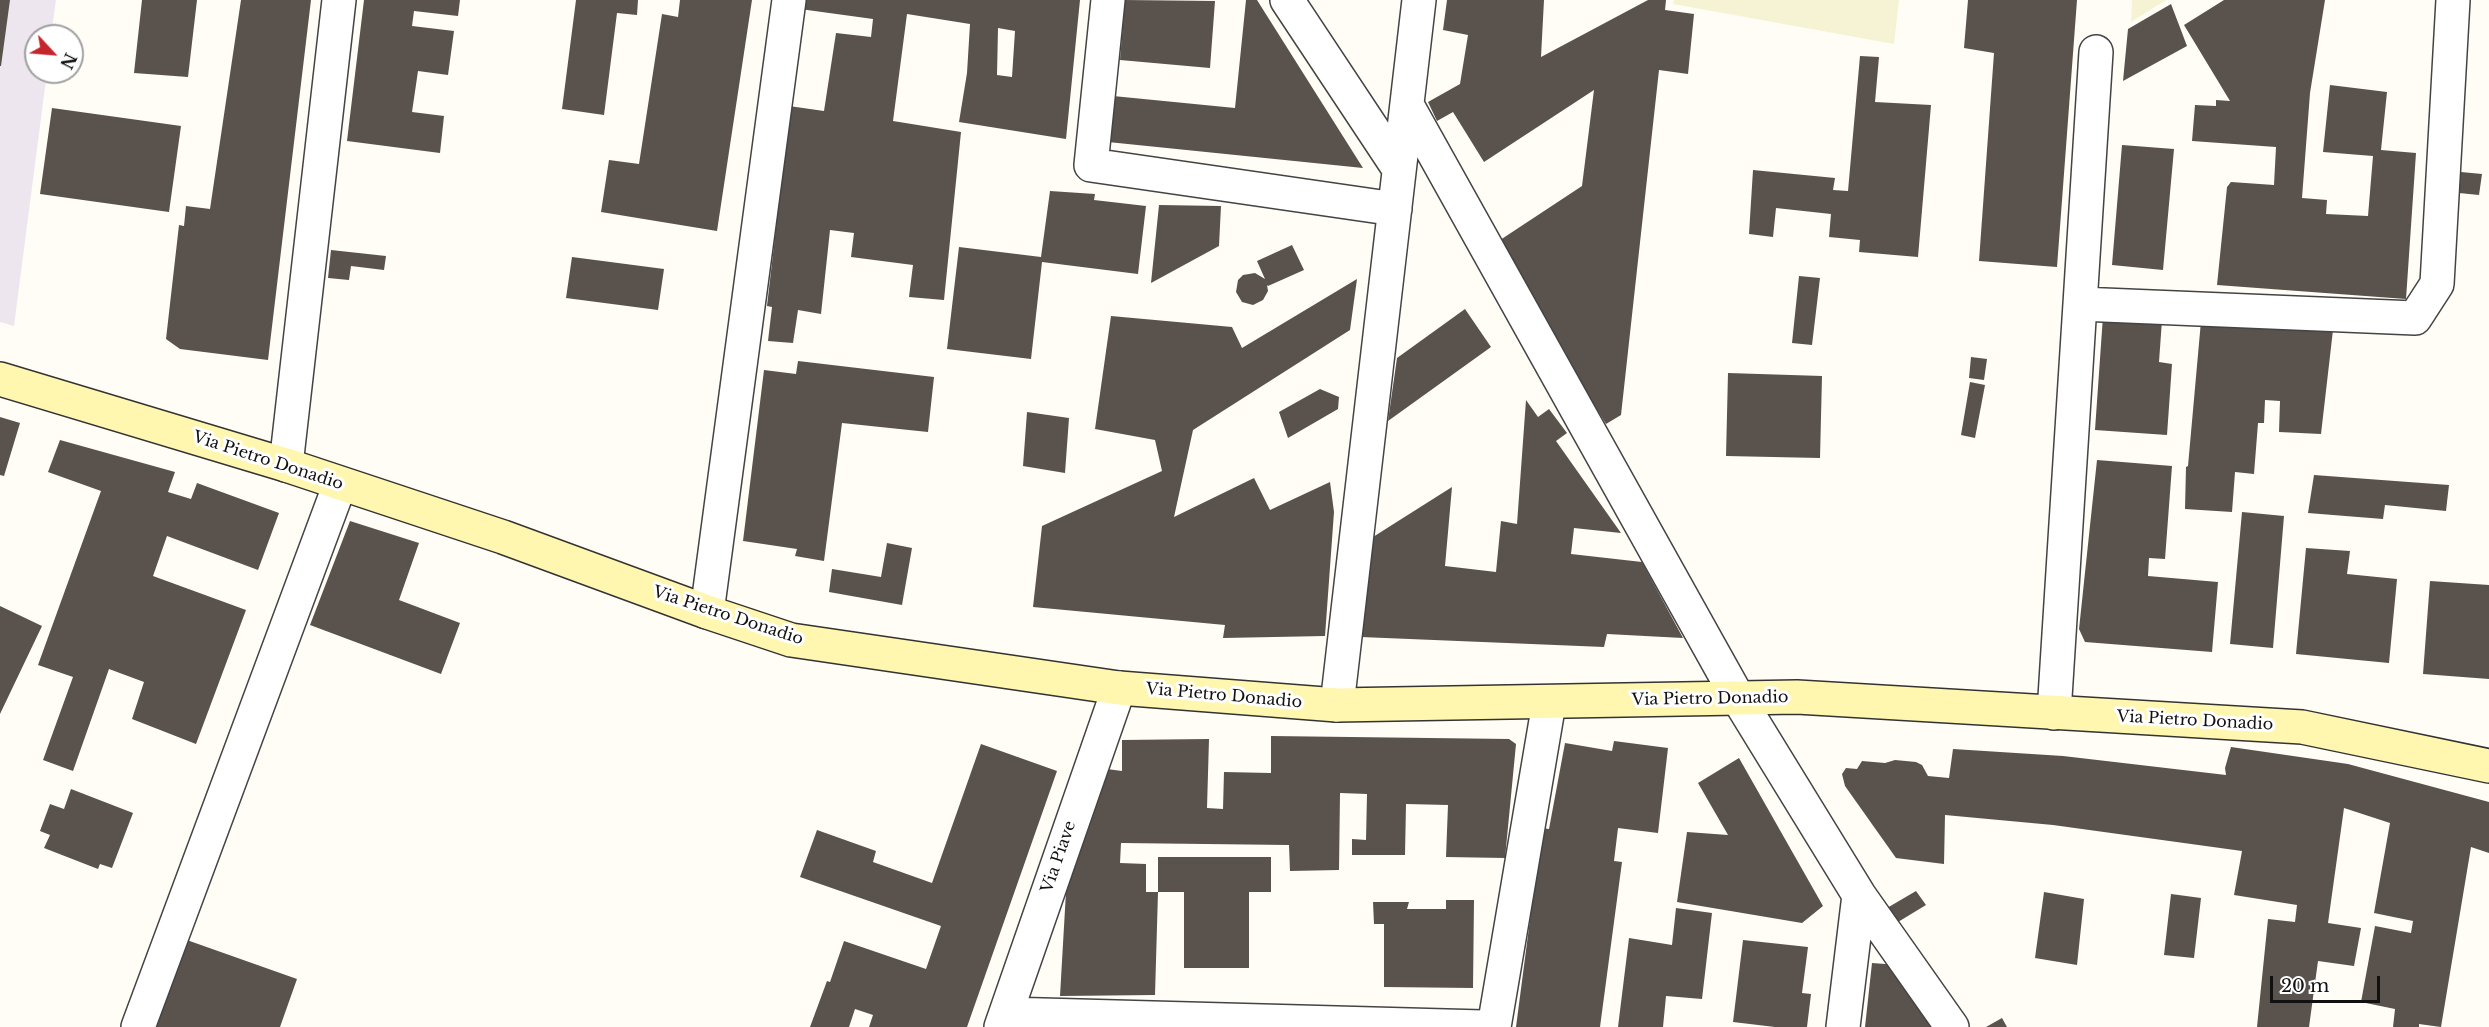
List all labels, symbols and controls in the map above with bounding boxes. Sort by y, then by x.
north arrow [24,24,84,84]
text: N [56,50,81,72]
street label: Via Pietro Donadio [191,428,345,494]
street label: Via Pietro Donadio [651,583,805,649]
street label: Via Pietro Donadio [1145,680,1303,712]
street label: Via Pietro Donadio [1631,688,1789,710]
street label: Via Pietro Donadio [2116,707,2274,735]
street label: Via Piave [1038,818,1080,896]
scale bar [2273,964,2382,1002]
text: 20 m [2281,975,2329,997]

